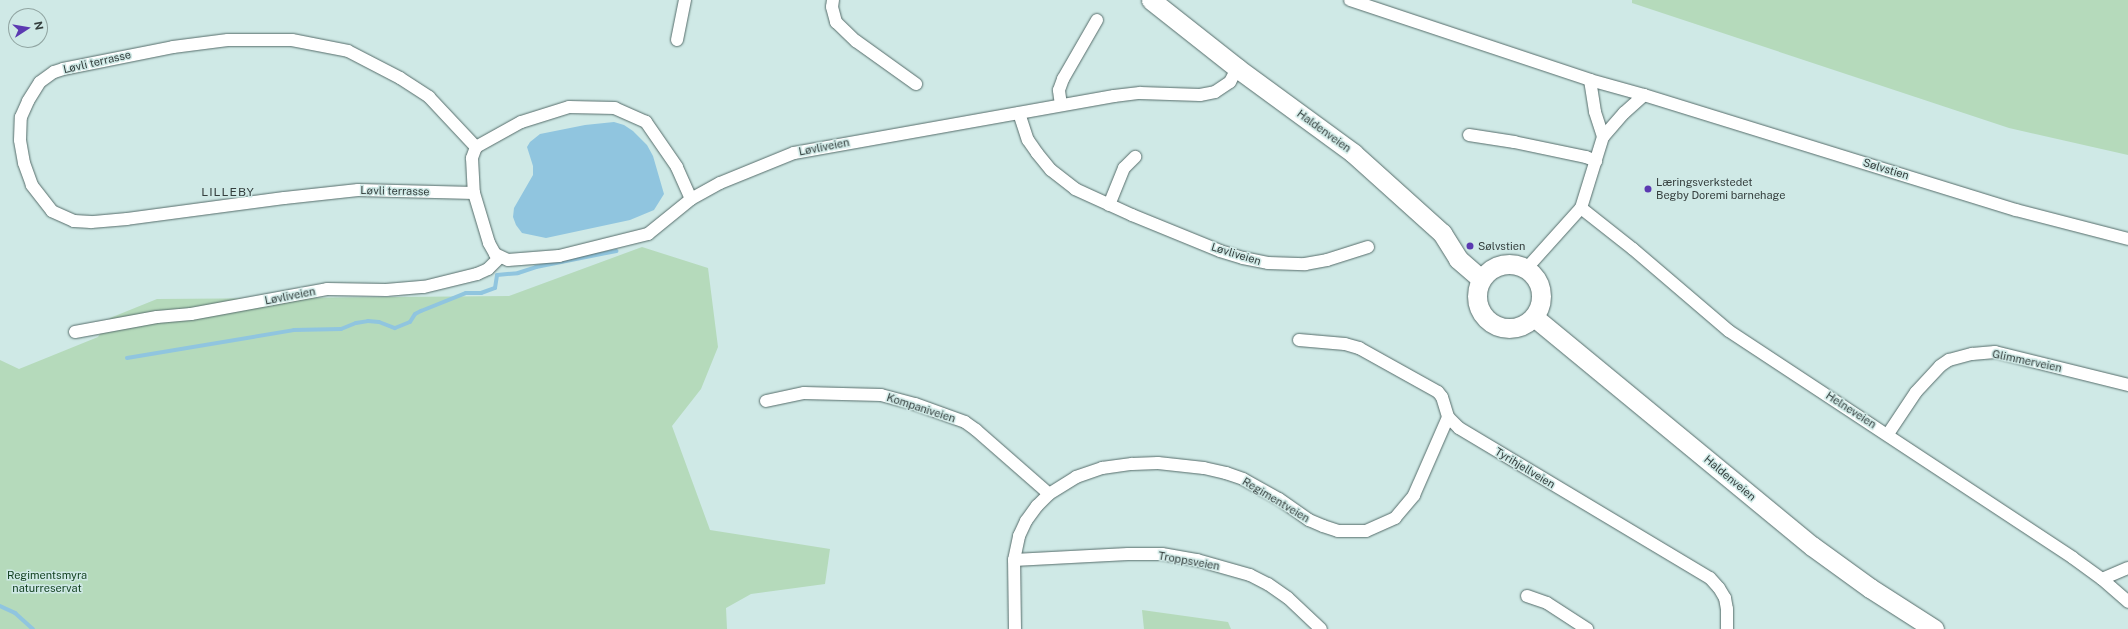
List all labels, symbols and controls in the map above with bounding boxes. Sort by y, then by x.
north arrow [8,8,48,48]
text: N [32,20,46,31]
street label: Løvli terrasse [62,48,132,76]
street label: Haldenveien [1294,107,1354,155]
street label: Løvliveien [798,136,850,158]
street label: Sølvstien [1861,156,1911,182]
place label: Læringsverkstedet Begby Doremi barnehage [1656,176,1785,202]
street label: Løvli terrasse [360,184,430,198]
marker: Læringsverkstedet Begby Doremi barnehage [1643,184,1653,194]
district label: LILLEBY [201,186,255,200]
place label: Sølvstien [1478,239,1525,253]
street label: Løvliveien [1210,240,1262,268]
marker: Sølvstien [1465,241,1475,251]
street label: Løvliveien [264,285,316,307]
street label: Glimmerveien [1991,347,2063,375]
street label: Helneveien [1823,389,1879,431]
street label: Kompaniveien [885,391,957,425]
street label: Tyrihjellveien [1493,445,1557,491]
street label: Haldenveien [1701,453,1759,503]
street label: Regimentveien [1240,475,1312,525]
street label: Troppsveien [1157,549,1221,573]
park label: Regimentsmyra naturreservat [7,569,87,595]

